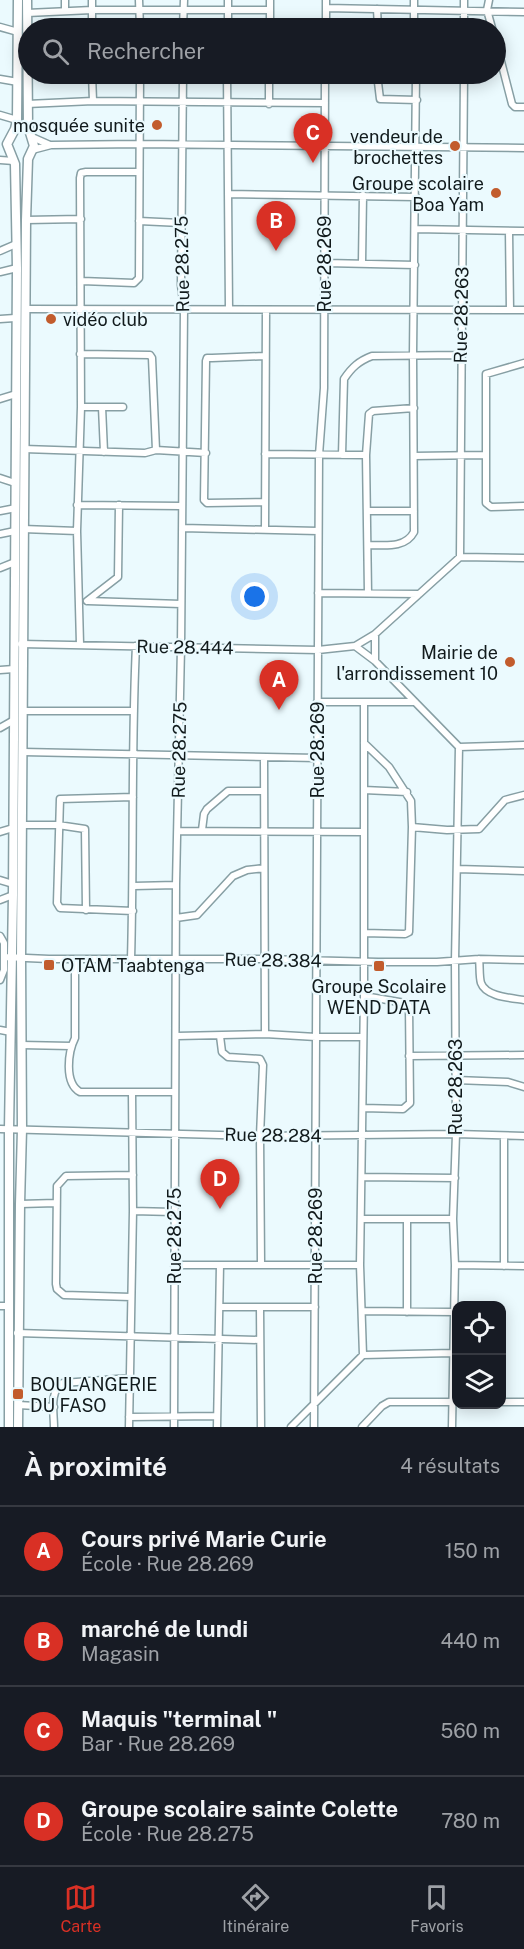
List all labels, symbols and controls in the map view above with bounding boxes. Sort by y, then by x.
search box [18,18,506,84]
icon: search [39,35,72,68]
text: Rechercher [87,38,205,64]
pin: C [294,114,332,163]
place label: mosquée sunite [13,115,145,136]
marker: mosquée sunite [150,118,164,132]
place label: vendeur de brochettes [350,126,443,168]
marker: vendeur de brochettes [448,139,462,153]
place label: Groupe scolaire Boa Yam [352,173,484,215]
marker: Groupe scolaire Boa Yam [489,186,503,200]
pin: B [256,202,296,251]
street label: Rue 28.275 [171,215,193,313]
street label: Rue 28.269 [314,216,335,312]
street label: Rue 28.263 [450,266,472,364]
place label: vidéo club [63,309,148,330]
marker: vidéo club [44,312,58,326]
your location [240,582,269,611]
street label: Rue 28.444 [136,636,234,658]
place label: Mairie de l'arrondissement 10 [336,642,498,684]
marker: Mairie de l'arrondissement 10 [503,655,517,669]
pin: A [260,660,298,710]
street label: Rue 28.275 [168,701,190,799]
street label: Rue 28.269 [307,702,328,798]
street label: Rue 28.384 [224,949,322,971]
place label: OTAM Taabtenga [61,955,205,976]
marker: OTAM Taabtenga [42,958,56,972]
marker: Groupe Scolaire WEND DATA [372,959,386,973]
place label: Groupe Scolaire WEND DATA [312,976,446,1018]
street label: Rue 28.263 [445,1039,466,1135]
street label: Rue 28.284 [224,1124,322,1146]
pin: D [200,1160,240,1209]
street label: Rue 28.275 [164,1188,185,1284]
street label: Rue 28.269 [305,1188,326,1284]
map controls [452,1301,506,1409]
button: locate [452,1301,506,1355]
button: layers [452,1355,506,1409]
place label: BOULANGERIE DU FASO [30,1374,158,1416]
marker: BOULANGERIE DU FASO [11,1387,25,1401]
text: À proximité [24,1451,167,1482]
text: 4 résultats [400,1454,500,1478]
text: Cours privé Marie Curie [81,1526,327,1552]
text: A [36,1539,51,1563]
text: 150 m [445,1539,500,1563]
text: École · Rue 28.269 [81,1552,254,1576]
text: marché de lundi [81,1616,248,1642]
text: B [37,1629,50,1653]
text: 440 m [440,1629,500,1653]
text: Magasin [81,1642,160,1666]
text: Maquis "terminal " [81,1706,277,1732]
text: C [36,1719,51,1743]
text: 560 m [440,1719,500,1743]
text: Bar · Rue 28.269 [81,1732,235,1756]
text: Groupe scolaire sainte Colette [81,1796,398,1822]
text: D [36,1809,51,1833]
text: 780 m [441,1809,500,1833]
text: École · Rue 28.275 [81,1822,254,1846]
tab: Carte [60,1881,101,1936]
tab: Itinéraire [222,1881,289,1936]
tab: Favoris [410,1881,464,1936]

